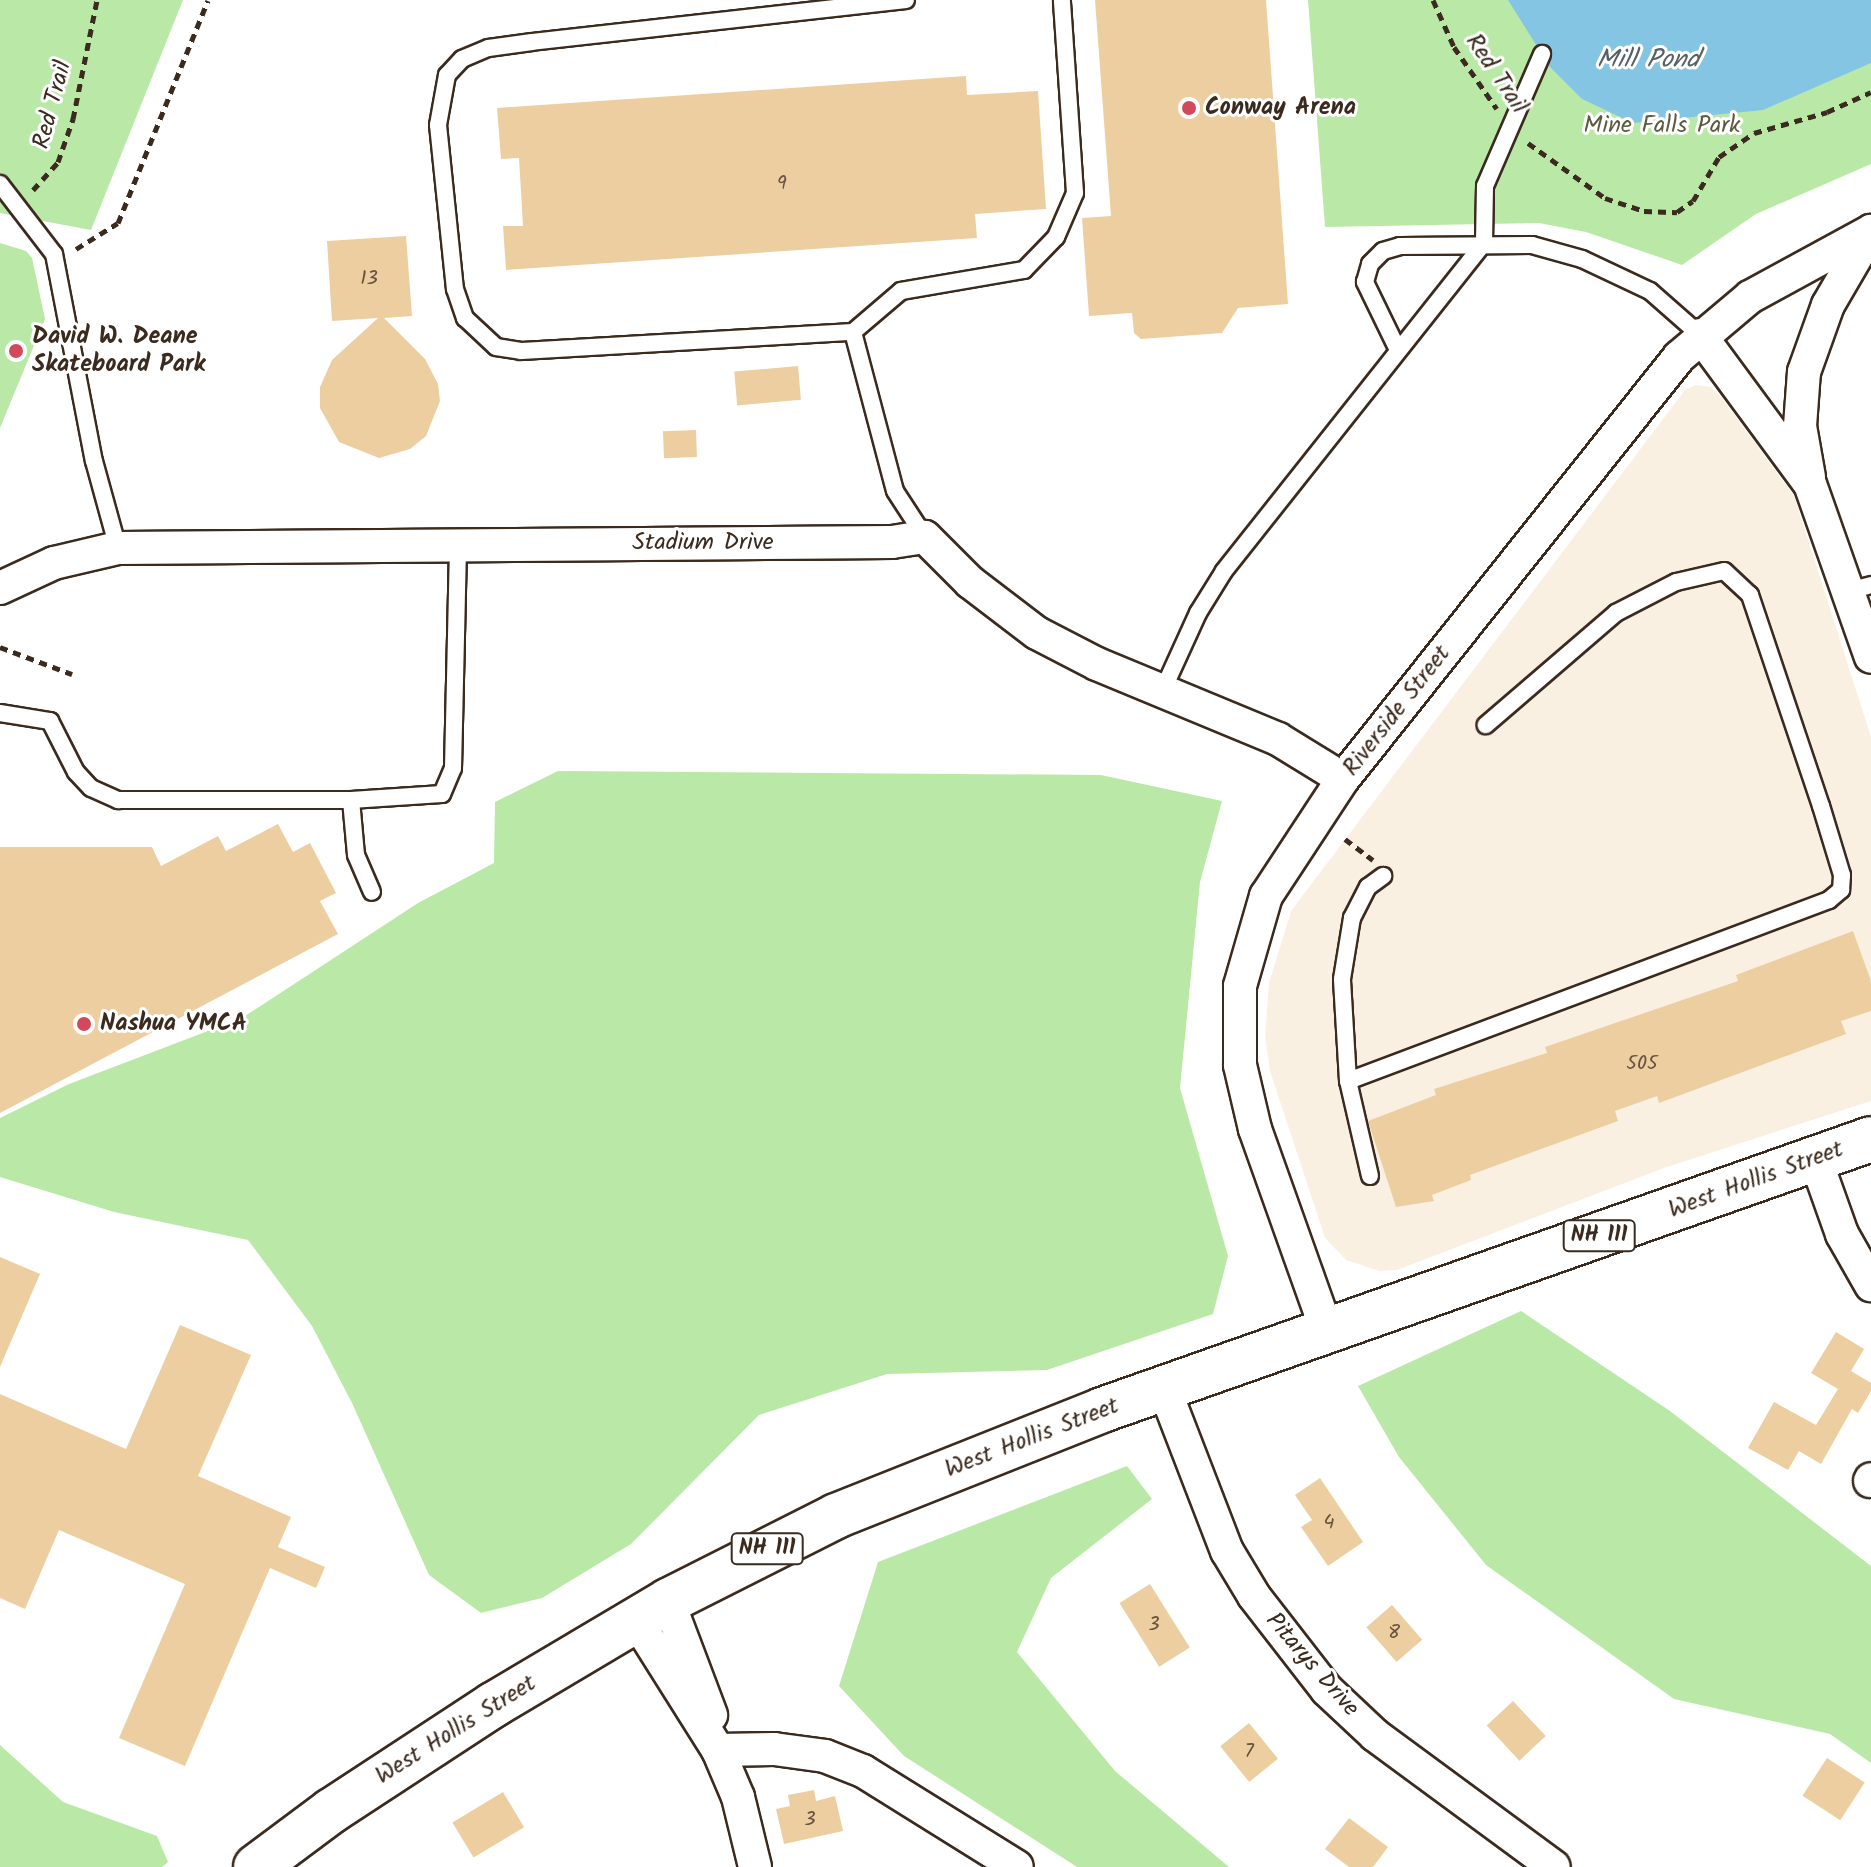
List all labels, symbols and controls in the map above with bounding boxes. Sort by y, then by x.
street label: Red Trail [1459,29,1533,119]
water label: Mill Pond [1597,45,1699,77]
street label: Red Trail [27,58,79,152]
place label: Conway Arena [1205,94,1356,122]
marker: Conway Arena [1180,99,1198,117]
park label: Mine Falls Park [1584,112,1740,140]
house number: 9 [777,172,787,196]
house number: 13 [360,267,378,291]
place label: David W. Deane Skateboard Park [32,323,205,379]
marker: David W. Deane Skateboard Park [7,342,25,360]
street label: Stadium Drive [632,529,774,557]
street label: Riverside Street [1337,640,1457,782]
place label: Nashua YMCA [100,1010,247,1038]
marker: Nashua YMCA [75,1015,93,1033]
house number: 505 [1626,1052,1658,1076]
street label: West Hollis Street [1665,1135,1847,1225]
road number: NH 111 [1561,1218,1637,1254]
street label: West Hollis Street [941,1392,1123,1484]
house number: 4 [1323,1511,1335,1535]
road number: NH 111 [729,1531,805,1567]
street label: Pitarys Drive [1259,1607,1365,1723]
house number: 3 [1148,1613,1160,1637]
house number: 8 [1388,1621,1400,1645]
street label: West Hollis Street [370,1669,542,1791]
house number: 7 [1244,1740,1254,1764]
house number: 3 [804,1808,816,1832]

